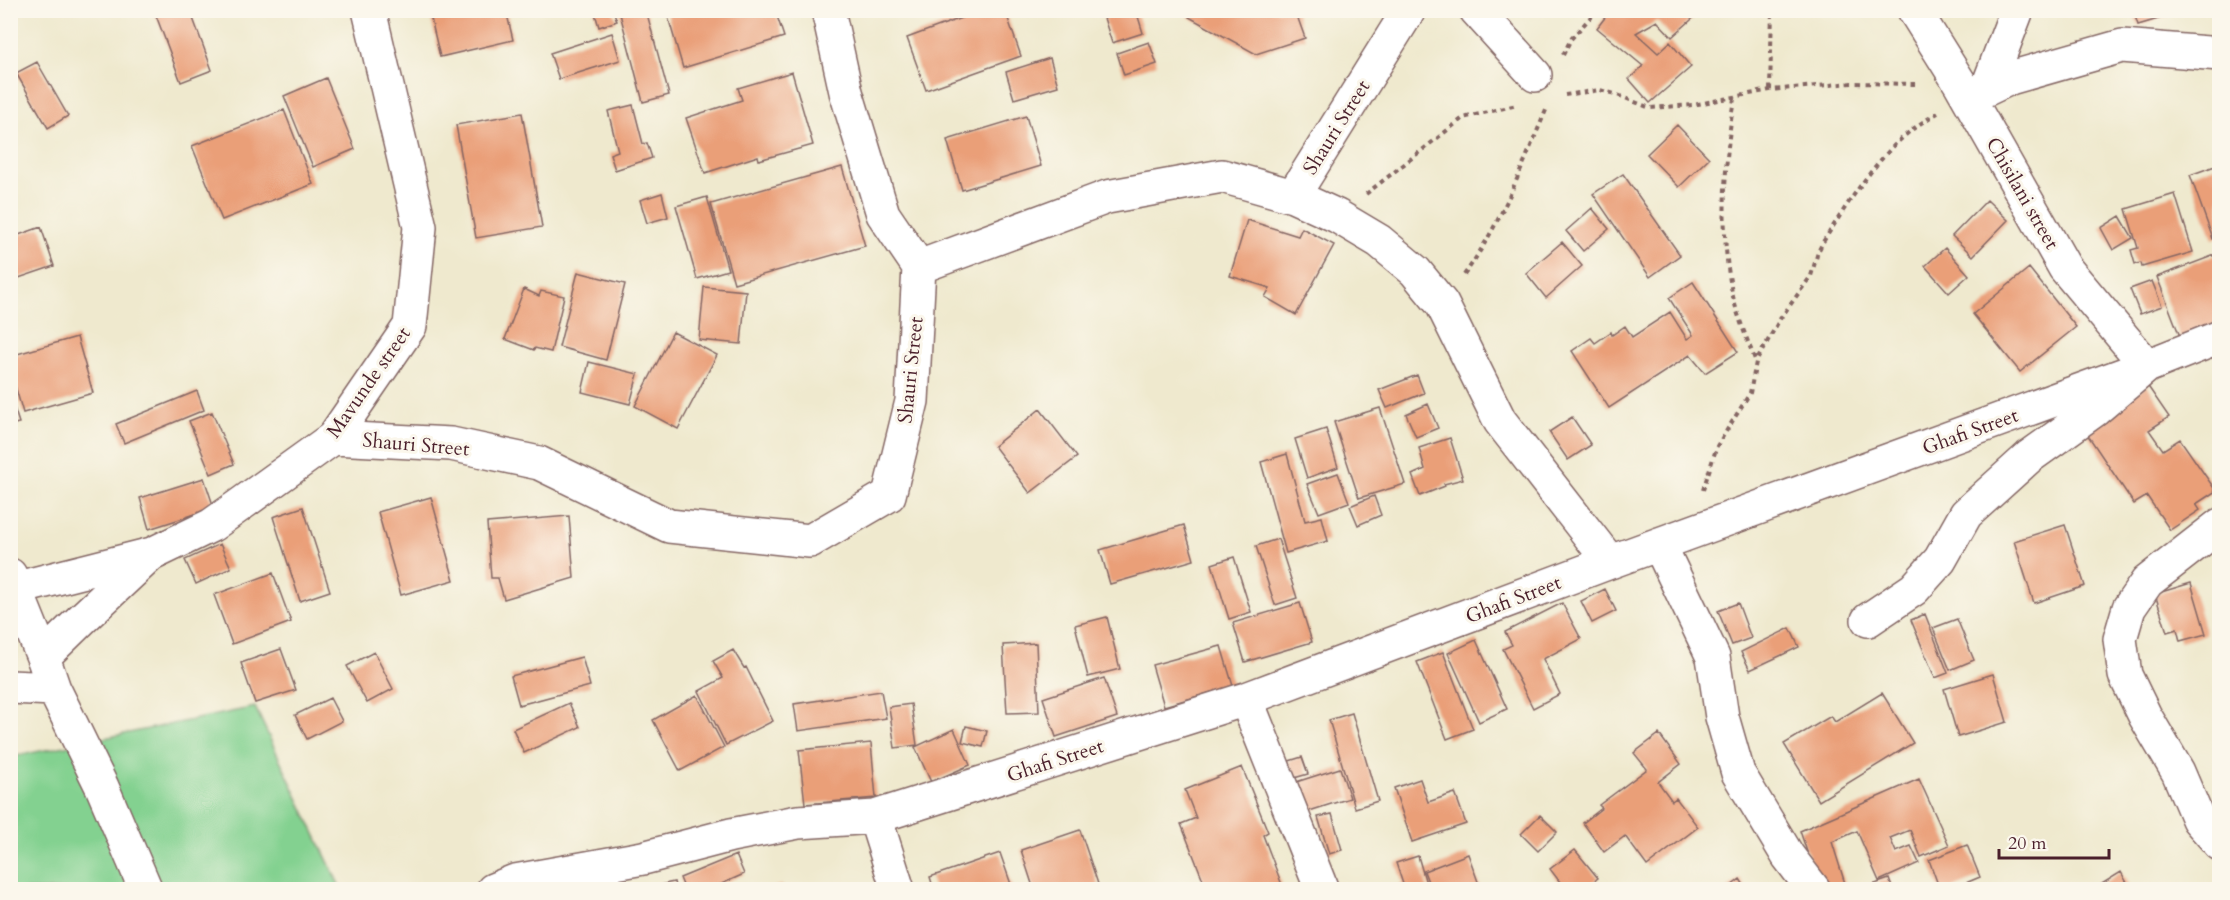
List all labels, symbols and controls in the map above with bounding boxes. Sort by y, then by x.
street label: Shauri Street [1297,74,1377,180]
street label: Chisilani street [1980,132,2066,255]
street label: Shauri Street [891,315,930,425]
street label: Mavunde street [320,321,417,443]
street label: Ghafi Street [1918,401,2023,461]
street label: Shauri Street [361,426,471,463]
street label: Ghafi Street [1462,569,1565,630]
street label: Ghafi Street [1003,732,1108,789]
scale bar [1999,822,2108,860]
text: 20 m [2008,831,2047,856]

